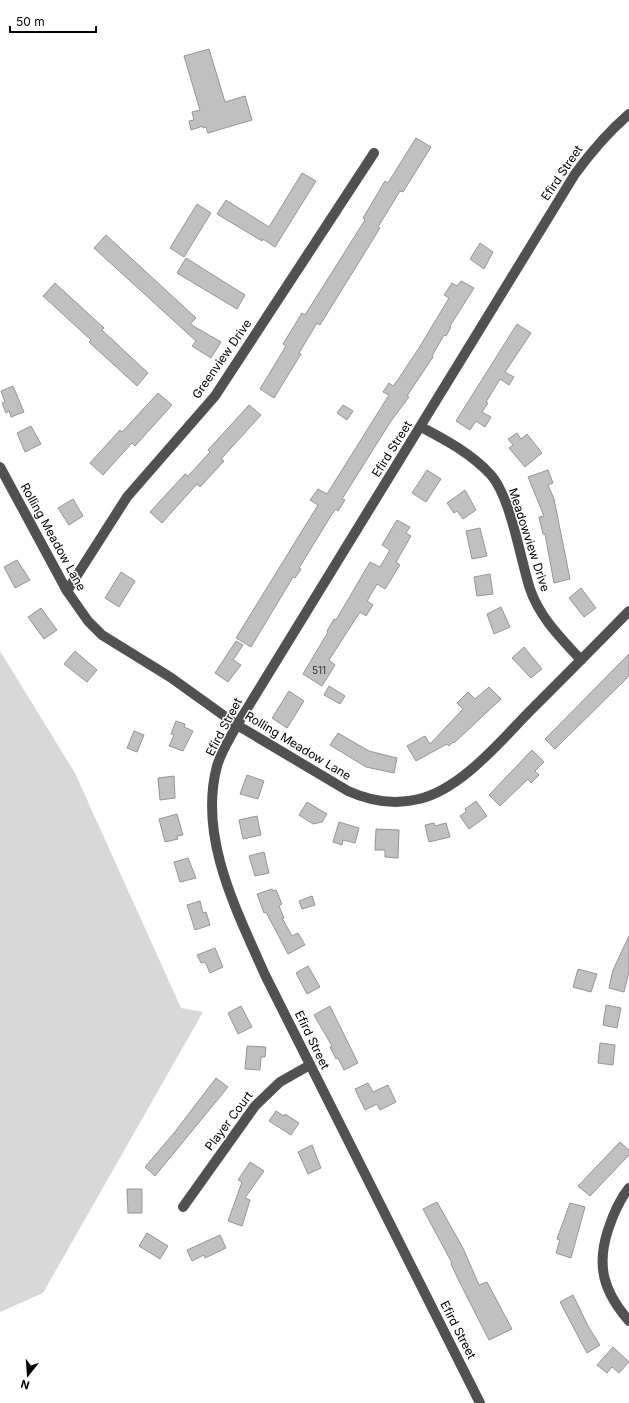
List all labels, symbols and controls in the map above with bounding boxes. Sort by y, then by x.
scale bar [10,8,96,34]
text: 50 m [16,14,45,29]
street label: Efird Street [538,142,586,203]
street label: Greenview Drive [189,316,255,401]
street label: Efird Street [368,418,415,480]
street label: Rolling Meadow Lane [18,480,89,593]
street label: Meadowview Drive [506,486,553,594]
house number: 511 [312,664,326,676]
street label: Efird Street [202,695,245,758]
street label: Rolling Meadow Lane [242,708,354,783]
street label: Efird Street [292,1008,333,1072]
street label: Player Court [201,1088,256,1153]
street label: Efird Street [437,1298,480,1362]
north arrow [8,1355,48,1395]
text: N [19,1377,31,1392]

